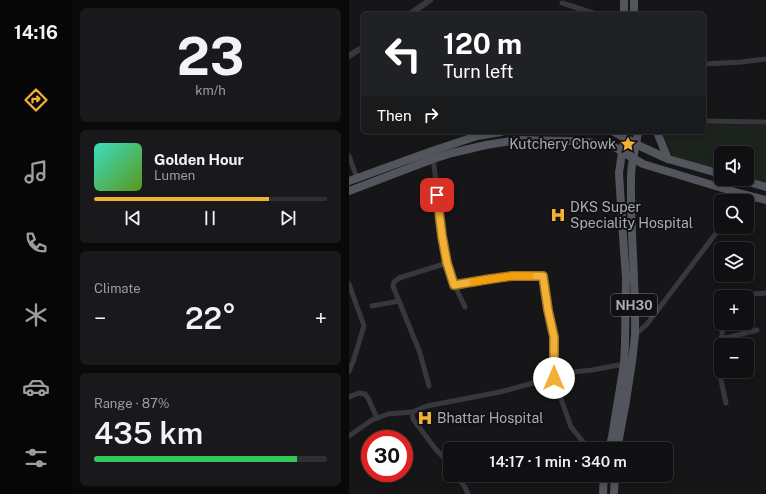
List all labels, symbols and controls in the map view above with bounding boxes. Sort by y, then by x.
text: 14:16 [14,22,58,43]
text: 23 [177,26,244,87]
text: 120 m [443,27,522,60]
icon: left [377,28,429,80]
text: Turn left [443,61,513,82]
text: km/h [195,83,226,98]
icon: directions [22,86,50,114]
icon: right [420,104,442,126]
text: Then [377,107,412,124]
place icon: Kutchery Chowk [619,135,637,153]
place label: Kutchery Chowk [509,136,616,152]
map controls [714,146,754,378]
button: sound [714,146,754,186]
text: Golden Hour [154,151,244,168]
icon: music [22,158,50,186]
text: Lumen [154,168,195,183]
pin [420,178,454,212]
icon: arrive [426,184,448,206]
button: search [714,194,754,234]
place label: DKS Super Speciality Hospital [570,199,693,231]
hospital icon: DKS Super Speciality Hospital [549,206,567,224]
icon: previous [122,207,144,229]
icon: pause [199,207,221,229]
icon: next [277,207,299,229]
icon: phone [22,229,50,257]
button: layers [714,242,754,282]
text: Climate [94,281,141,296]
button: + [714,290,754,330]
road number: NH30 [611,294,657,316]
text: 22° [185,300,236,336]
icon: climate [22,301,50,329]
text: − [94,305,106,331]
text: + [315,305,327,331]
button: − [714,338,754,378]
position arrow [533,357,575,399]
icon: car [22,373,50,401]
text: Range · 87% [94,396,169,411]
hospital icon: Bhattar Hospital [416,409,434,427]
place label: Bhattar Hospital [437,410,543,426]
text: 435 km [94,415,203,451]
speed limit sign: 30 [361,430,413,482]
icon: filters [22,444,50,472]
text: 14:17 · 1 min · 340 m [489,453,627,470]

